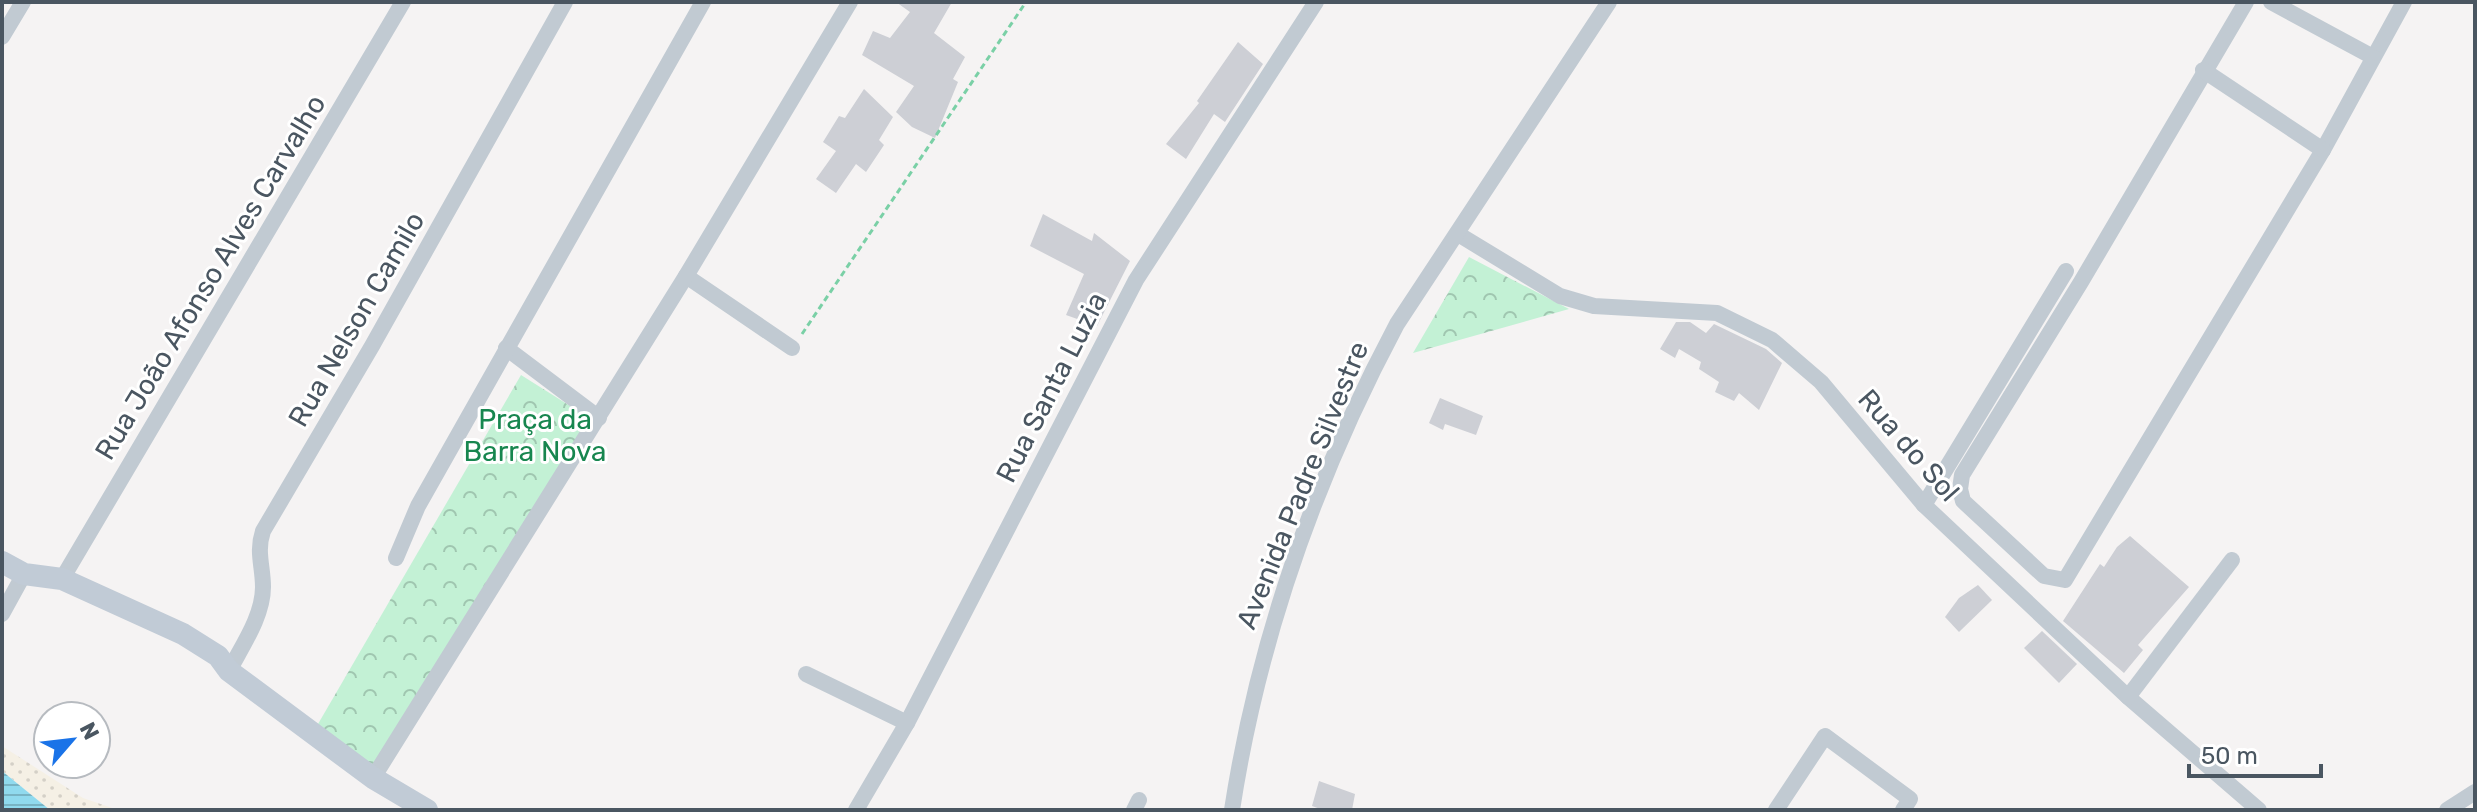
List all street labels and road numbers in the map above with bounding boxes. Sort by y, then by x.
street label: Rua João Afonso Alves Carvalho [88,89,333,466]
street label: Rua Nelson Camilo [282,206,431,432]
street label: Rua Santa Luzia [989,287,1114,488]
street label: Avenida Padre Silvestre [1230,337,1375,634]
street label: Rua do Sol [1851,383,1966,508]

